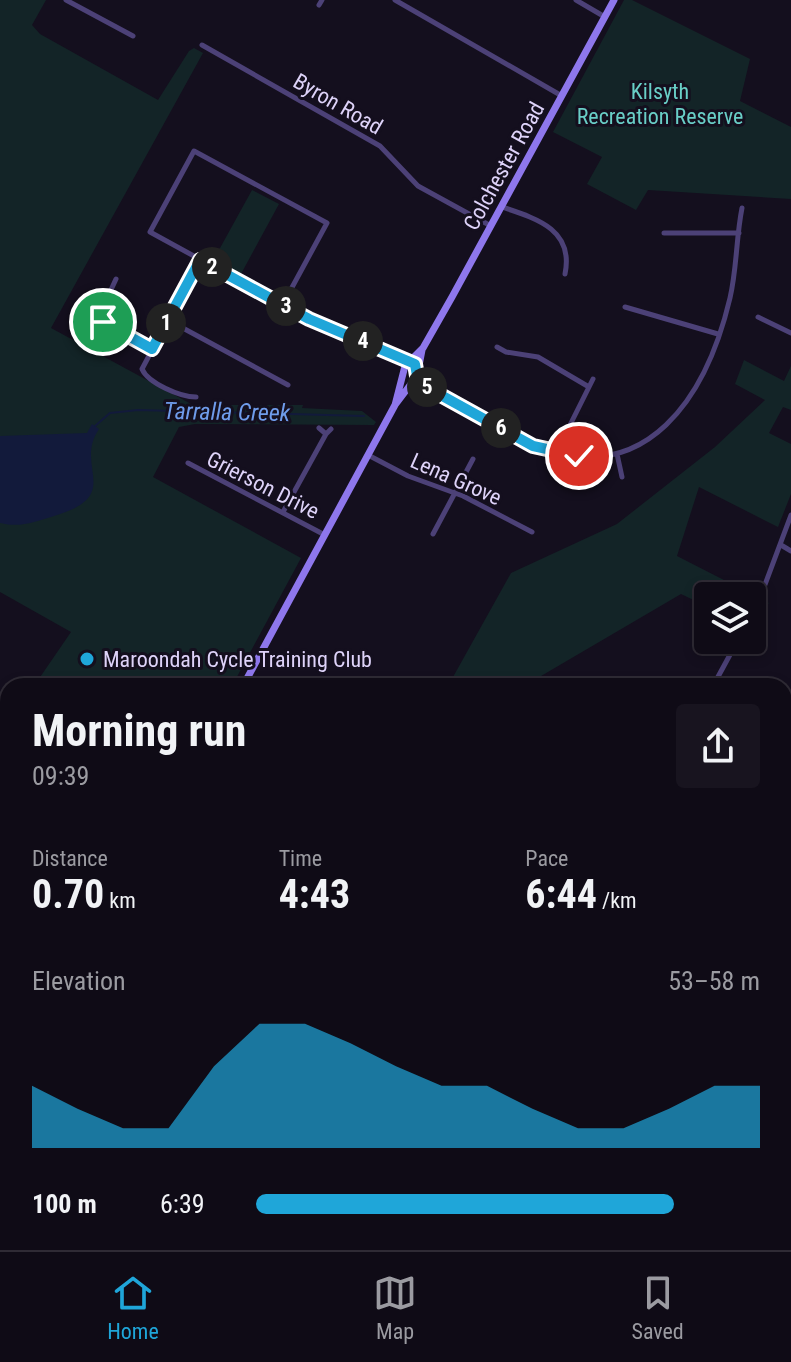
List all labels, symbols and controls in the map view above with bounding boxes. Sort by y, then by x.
street label: Byron Road [289,69,387,139]
park label: Kilsyth Recreation Reserve [577,79,743,129]
street label: Colchester Road [459,98,549,234]
pin: 2 [192,247,232,287]
text: 2 [206,254,218,279]
pin: 3 [266,286,306,326]
pin [69,288,137,356]
text: 3 [280,293,292,318]
icon: arrive [81,300,125,344]
pin: 1 [146,303,186,343]
text: 1 [160,310,172,335]
pin: 4 [343,321,383,361]
text: 4 [357,328,369,353]
pin: 5 [407,367,447,407]
text: 5 [421,374,433,399]
water label: Tarralla Creek [164,397,291,427]
pin: 6 [481,408,521,448]
text: 6 [495,415,507,440]
pin [545,422,613,490]
icon: check [557,434,601,478]
street label: Grierson Drive [203,446,323,524]
street label: Lena Grove [407,448,505,510]
map controls [694,582,766,654]
button: layers [694,582,766,654]
place label: Maroondah Cycle Training Club [103,647,372,672]
marker: Maroondah Cycle Training Club [78,650,96,668]
button: share [676,704,760,788]
text: Morning run [32,705,246,757]
text: 09:39 [32,761,89,791]
text: Distance [32,846,108,871]
text: Time [279,846,322,871]
text: Pace [525,846,568,871]
text: 0.70 [32,871,104,918]
text: 4:43 [279,871,350,918]
text: 6:44 [525,871,597,918]
text: km [104,888,136,913]
text: /km [597,888,637,913]
text: Elevation [32,966,126,996]
text: 53–58 m [668,966,760,996]
text: 100 m [32,1189,97,1219]
text: 6:39 [160,1189,205,1219]
tab: Home [107,1271,159,1344]
tab: Map [373,1271,417,1344]
tab: Saved [632,1271,684,1344]

